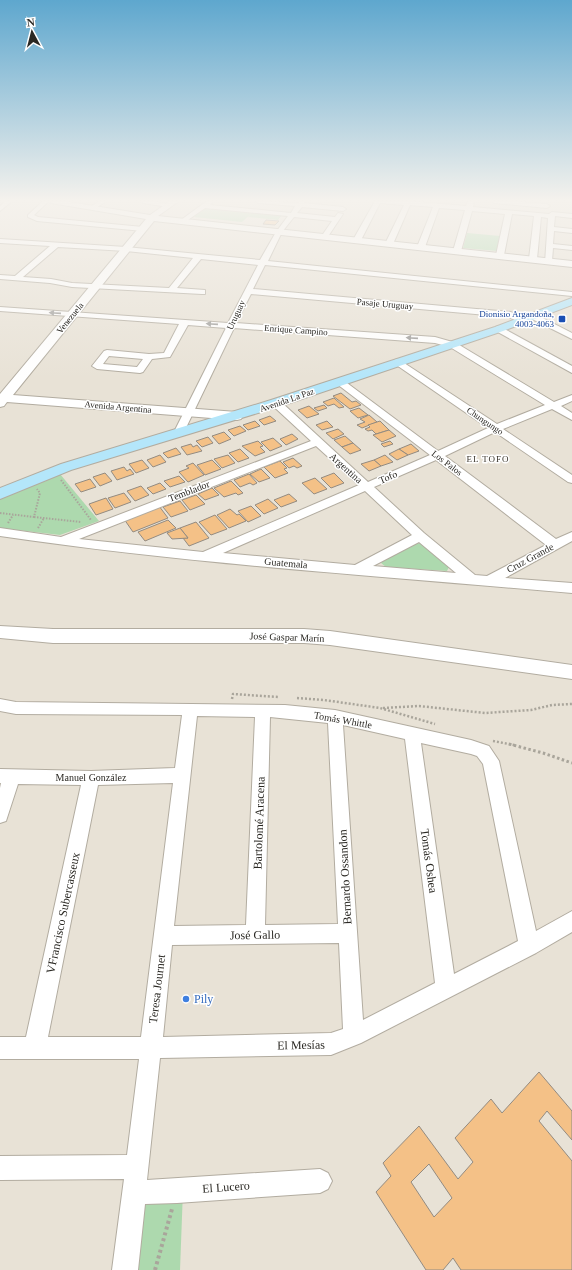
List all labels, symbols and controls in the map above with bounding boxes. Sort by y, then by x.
north arrow [12,12,52,52]
text: N [26,16,36,29]
street label: Pasaje Uruguay [356,297,414,311]
street label: Uruguay [225,298,247,331]
street label: Venezuela [54,300,86,336]
one-way arrow [49,309,61,316]
place label: Dionisio Argandoña, 4003-4063 [479,309,554,329]
marker: Dionisio Argandoña, 4003-4063 [557,314,567,324]
one-way arrow [206,320,218,327]
street label: Enrique Campino [264,323,329,337]
one-way arrow [406,334,418,341]
street label: Avenida La Paz [259,386,315,414]
street label: Avenida Argentina [84,399,152,415]
street label: Chungungo [465,405,506,437]
street label: Los Palos [430,448,464,478]
street label: Argentina [328,451,365,486]
district label: EL TOFO [466,454,510,464]
street label: Tofo [377,468,399,486]
street label: Temblador [167,478,212,504]
street label: Cruz Grande [505,541,556,575]
street label: Guatemala [264,556,309,570]
street label: José Gaspar Marín [249,630,325,644]
street label: Tomás Whittle [313,709,373,731]
street label: Manuel González [56,772,127,783]
street label: Bartolomé Aracena [250,776,268,870]
street label: Tomás Oshea [418,828,441,895]
street label: Bernardo Ossandon [336,829,354,925]
street label: VFrancisco Subercasseux [43,851,83,975]
street label: José Gallo [230,928,280,942]
street label: Teresa Journet [146,953,168,1024]
place label: Pily [194,992,213,1006]
marker: Pily [181,994,191,1004]
street label: El Mesías [277,1038,325,1052]
street label: El Lucero [202,1178,250,1196]

